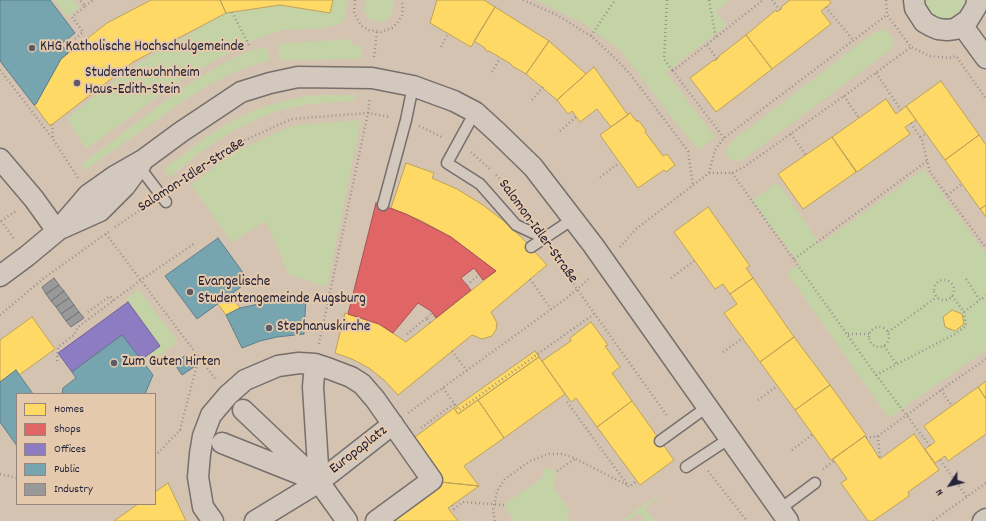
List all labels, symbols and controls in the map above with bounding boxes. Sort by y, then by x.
place label: KHG Katholische Hochschulgemeinde [40,39,244,57]
marker: KHG Katholische Hochschulgemeinde [27,43,37,53]
place label: Studentenwohnheim Haus-Edith-Stein [85,65,200,100]
marker: Studentenwohnheim Haus-Edith-Stein [72,78,82,88]
street label: Salomon-Idler-Straße [135,135,249,217]
street label: Salomon-Idler-Straße [493,177,581,287]
place label: Evangelische Studentengemeinde Augsburg [198,274,366,309]
marker: Evangelische Studentengemeinde Augsburg [185,287,195,297]
place label: Stephanuskirche [277,319,370,337]
marker: Stephanuskirche [264,323,274,333]
place label: Zum Guten Hirten [122,354,220,372]
marker: Zum Guten Hirten [109,358,119,368]
legend [16,393,156,505]
text: Homes [54,401,84,418]
text: Shops [54,421,81,438]
street label: Europaplatz [327,423,391,479]
text: Offices [54,441,86,458]
text: Public [54,461,80,478]
north arrow [930,465,970,505]
text: Industry [54,481,93,498]
text: N [932,485,948,499]

